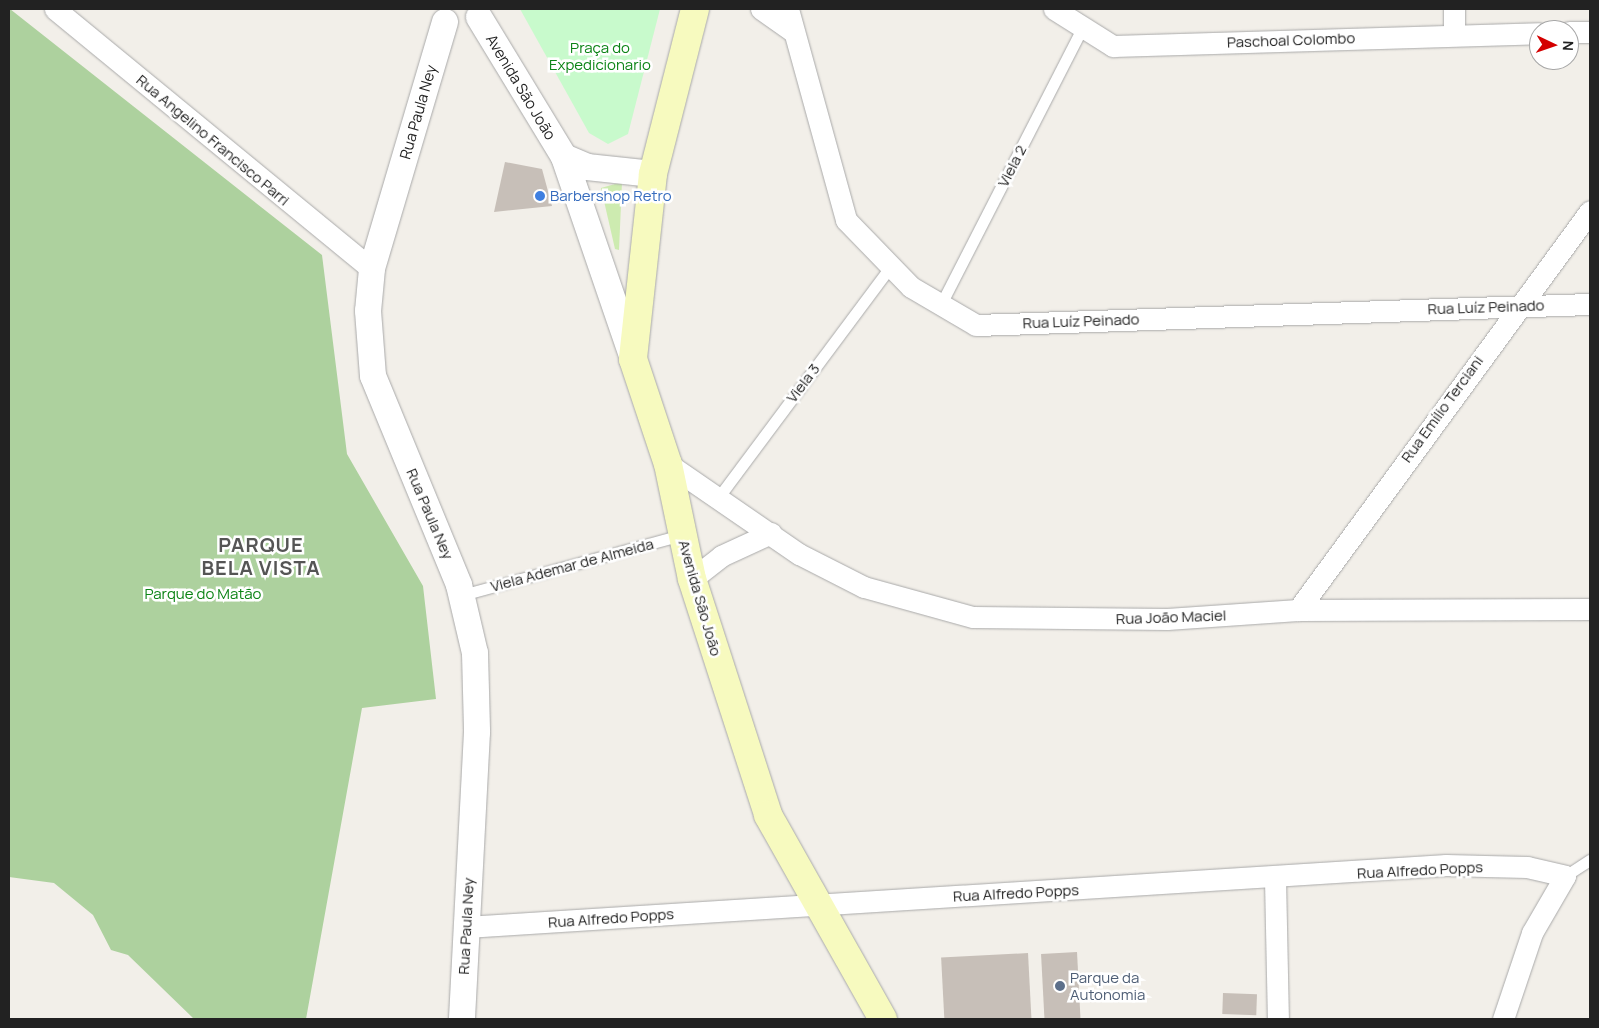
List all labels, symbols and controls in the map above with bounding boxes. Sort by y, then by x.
north arrow [1529,20,1579,70]
street label: Paschoal Colombo [1227,29,1355,51]
street label: Avenida São João [482,31,560,143]
park label: Praça do Expedicionario [549,38,651,73]
text: N [1559,40,1578,51]
street label: Rua Paula Ney [396,63,440,161]
street label: Rua Angelino Francisco Parri [133,71,293,209]
street label: Viela 2 [994,142,1030,190]
place label: Barbershop Retro [550,187,672,205]
marker: Barbershop Retro [534,190,546,202]
street label: Rua Luíz Peinado [1427,296,1545,318]
street label: Rua Luíz Peinado [1022,310,1140,332]
street label: Rua Emílio Terciani [1397,352,1487,466]
street label: Viela 3 [783,360,823,406]
street label: Rua Paula Ney [403,466,457,562]
district label: PARQUE BELA VISTA [200,533,322,580]
street label: Viela Ademar de Almeida [488,535,656,595]
street label: Avenida São João [675,538,725,658]
park label: Parque do Matão [145,585,261,603]
street label: Rua João Maciel [1115,606,1227,628]
street label: Rua Alfredo Popps [1356,858,1484,882]
street label: Rua Paula Ney [454,877,478,975]
street label: Rua Alfredo Popps [952,881,1080,905]
street label: Rua Alfredo Popps [547,905,675,931]
place label: Parque da Autonomia [1070,968,1145,1003]
marker: Parque da Autonomia [1054,980,1066,992]

